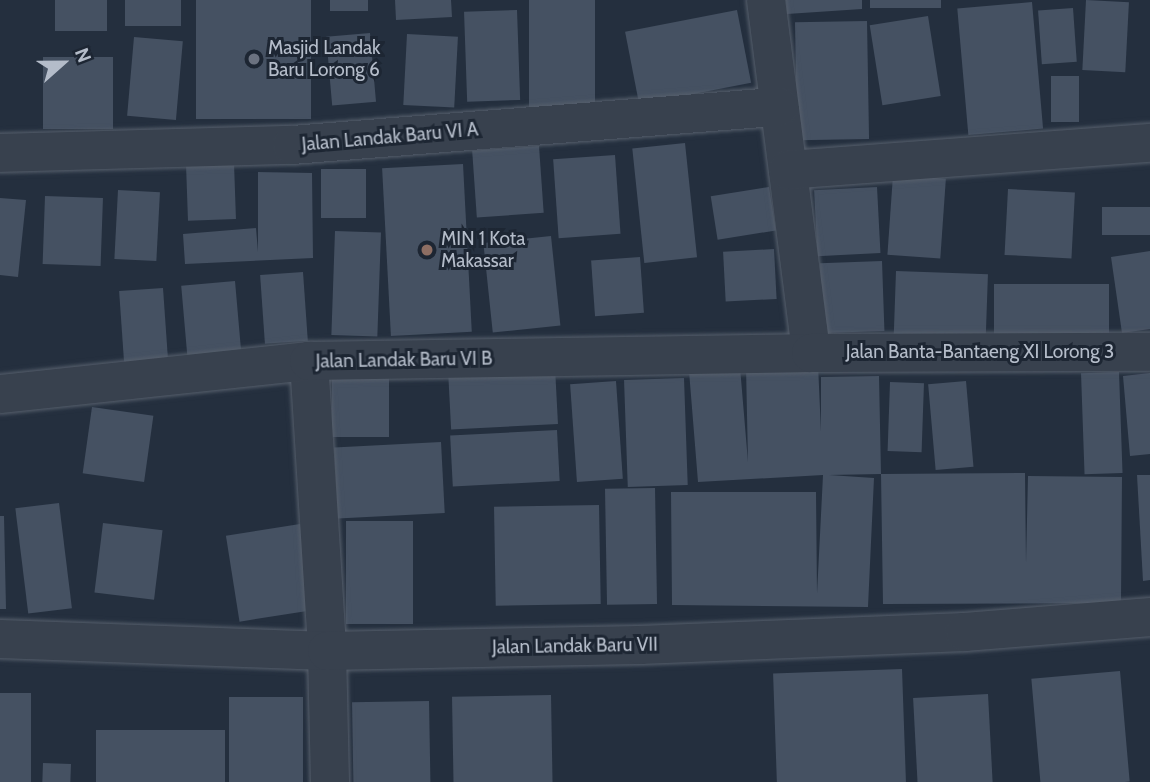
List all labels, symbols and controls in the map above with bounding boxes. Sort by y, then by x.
north arrow [28,28,98,98]
place label: Masjid Landak Baru Lorong 6 [268,37,381,81]
text: N [70,45,96,66]
marker: Masjid Landak Baru Lorong 6 [246,51,262,67]
street label: Jalan Landak Baru VI A [301,118,479,156]
place label: MIN 1 Kota Makassar [441,228,525,272]
marker: MIN 1 Kota Makassar [419,242,435,258]
street label: Jalan Banta-Bantaeng XI Lorong 3 [846,341,1114,363]
street label: Jalan Landak Baru VI B [315,347,493,373]
street label: Jalan Landak Baru VII [492,633,658,659]

